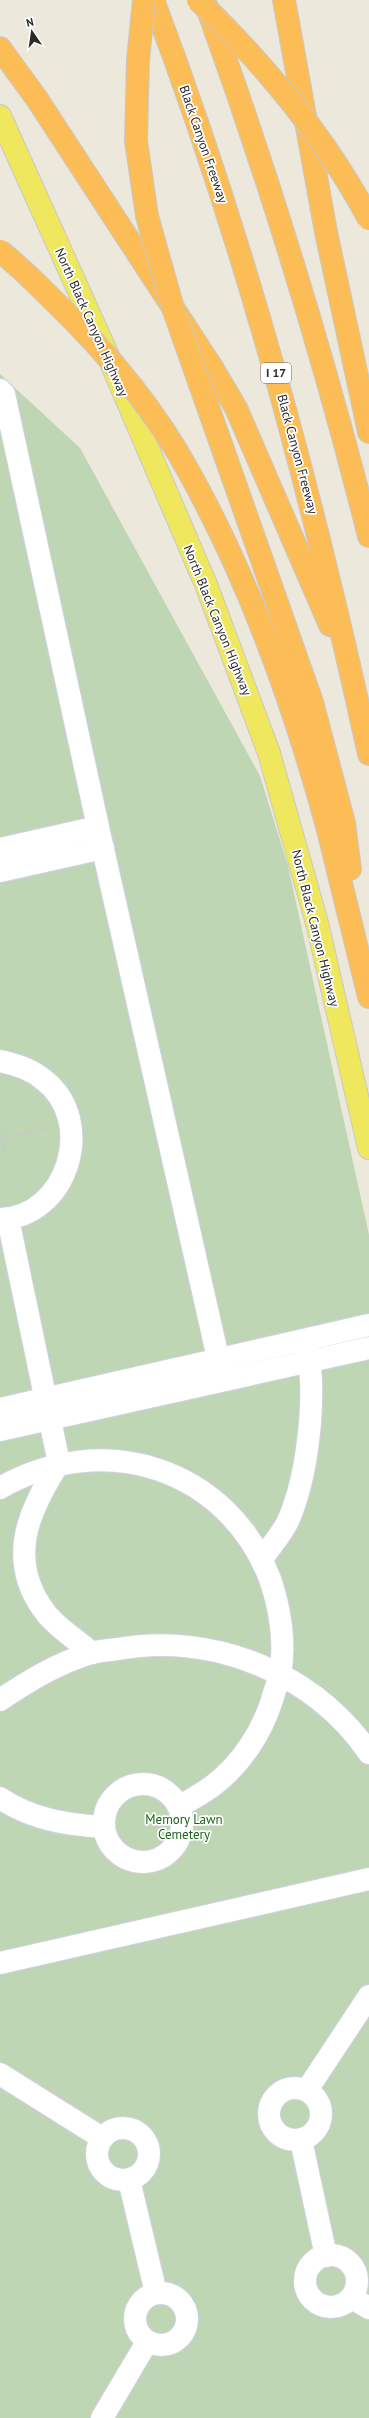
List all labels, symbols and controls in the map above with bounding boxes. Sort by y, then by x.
north arrow [12,12,52,52]
text: N [25,15,35,30]
street label: Black Canyon Freeway [175,83,232,205]
street label: North Black Canyon Highway [51,245,132,399]
road number: I 17 [261,363,291,383]
street label: Black Canyon Freeway [273,392,322,516]
street label: North Black Canyon Highway [179,542,256,698]
street label: North Black Canyon Highway [288,848,343,1008]
park label: Memory Lawn Cemetery [145,1811,223,1843]

